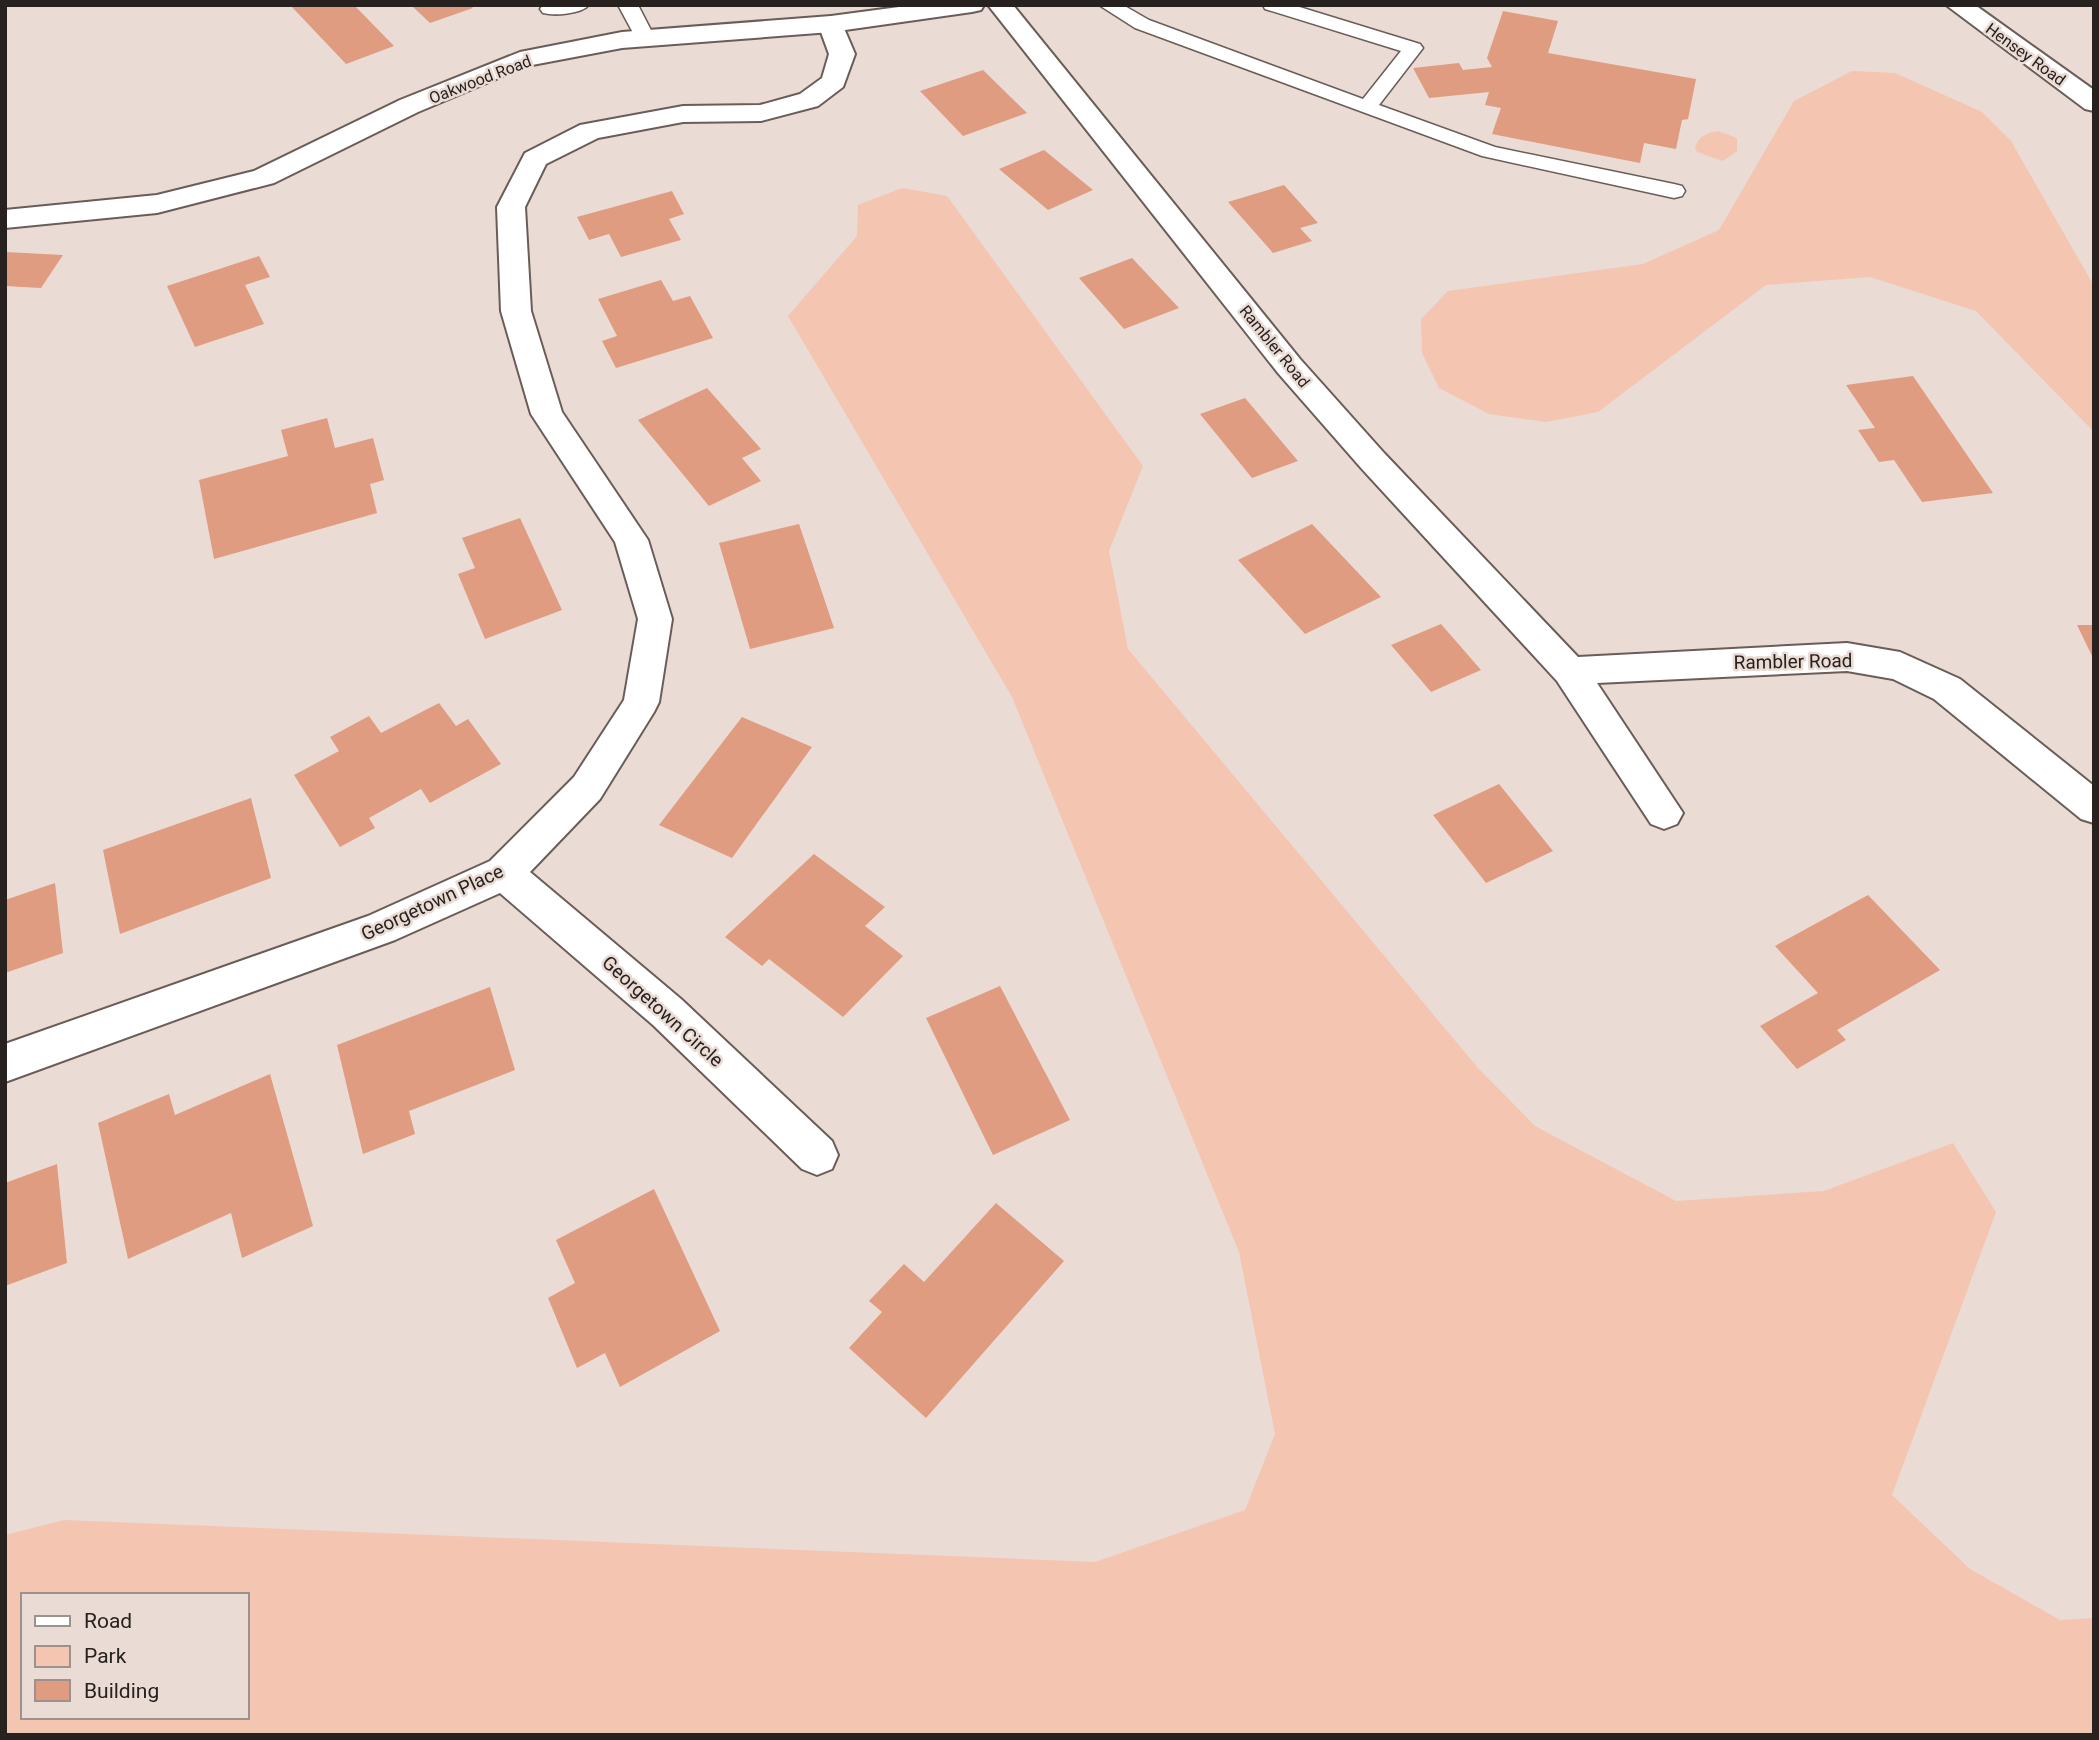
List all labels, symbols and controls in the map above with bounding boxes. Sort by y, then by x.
street label: Hensey Road [1982,19,2069,90]
street label: Oakwood Road [426,51,534,108]
street label: Rambler Road [1236,301,1313,391]
street label: Rambler Road [1733,649,1853,674]
street label: Georgetown Place [357,859,507,945]
street label: Georgetown Circle [597,951,728,1072]
legend [21,1593,248,1719]
text: Road [84,1609,132,1633]
text: Park [84,1644,127,1668]
text: Building [84,1679,159,1703]

